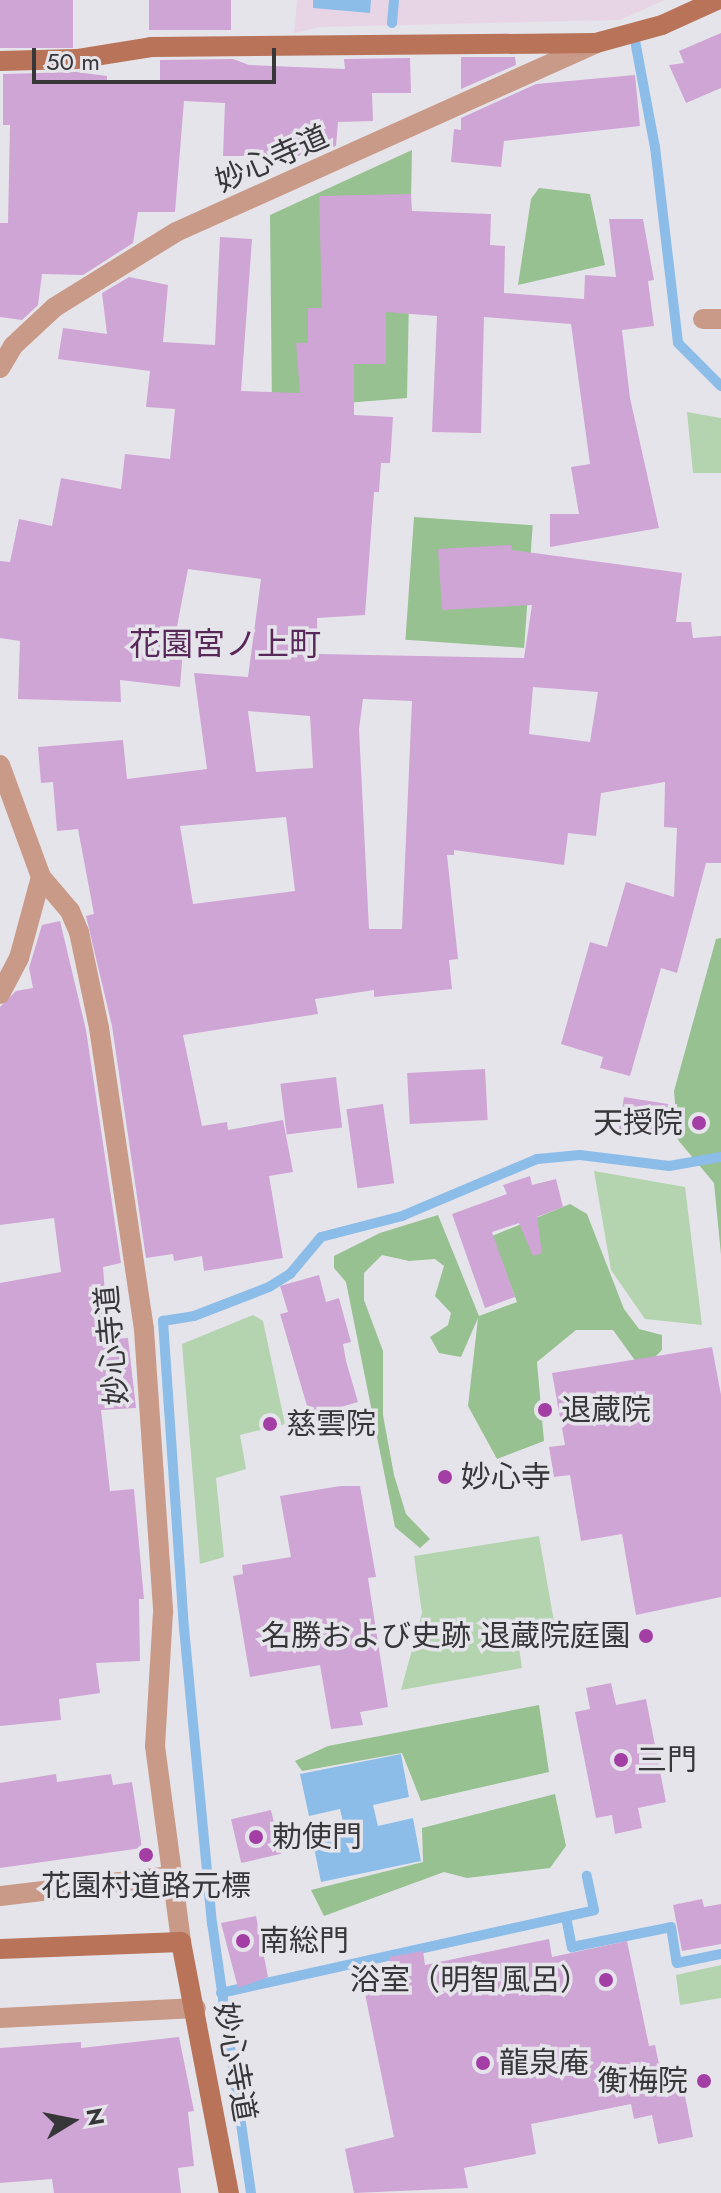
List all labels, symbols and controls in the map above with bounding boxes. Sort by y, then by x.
scale bar [36,32,280,82]
text: 50 m [46,44,100,79]
street label: 妙心寺道 [210,118,334,200]
district label: 花園宮ノ上町 [129,625,321,663]
place label: 天授院 [593,1105,683,1141]
marker: 天授院 [690,1114,708,1132]
street label: 妙心寺道 [89,1284,135,1406]
place label: 退蔵院 [561,1392,651,1428]
marker: 退蔵院 [536,1401,554,1419]
place label: 慈雲院 [286,1406,376,1442]
marker: 慈雲院 [261,1415,279,1433]
place label: 妙心寺 [461,1459,551,1495]
marker: 妙心寺 [436,1468,454,1486]
place label: 名勝および史跡 退蔵院庭園 [261,1618,630,1654]
marker: 名勝および史跡 退蔵院庭園 [637,1627,655,1645]
place label: 三門 [637,1742,697,1778]
marker: 三門 [612,1751,630,1769]
place label: 勅使門 [272,1819,362,1855]
marker: 勅使門 [247,1828,265,1846]
marker: 花園村道路元標 [137,1846,155,1864]
place label: 花園村道路元標 [41,1868,251,1904]
place label: 南総門 [259,1923,349,1959]
marker: 南総門 [234,1932,252,1950]
place label: 浴室（明智風呂） [350,1962,590,1998]
marker: 浴室（明智風呂） [597,1971,615,1989]
street label: 妙心寺道 [207,2000,263,2124]
place label: 龍泉庵 [499,2045,589,2081]
marker: 龍泉庵 [474,2054,492,2072]
place label: 衡梅院 [598,2063,688,2099]
marker: 衡梅院 [695,2072,713,2090]
north arrow [32,2081,112,2161]
text: N [78,2105,113,2128]

